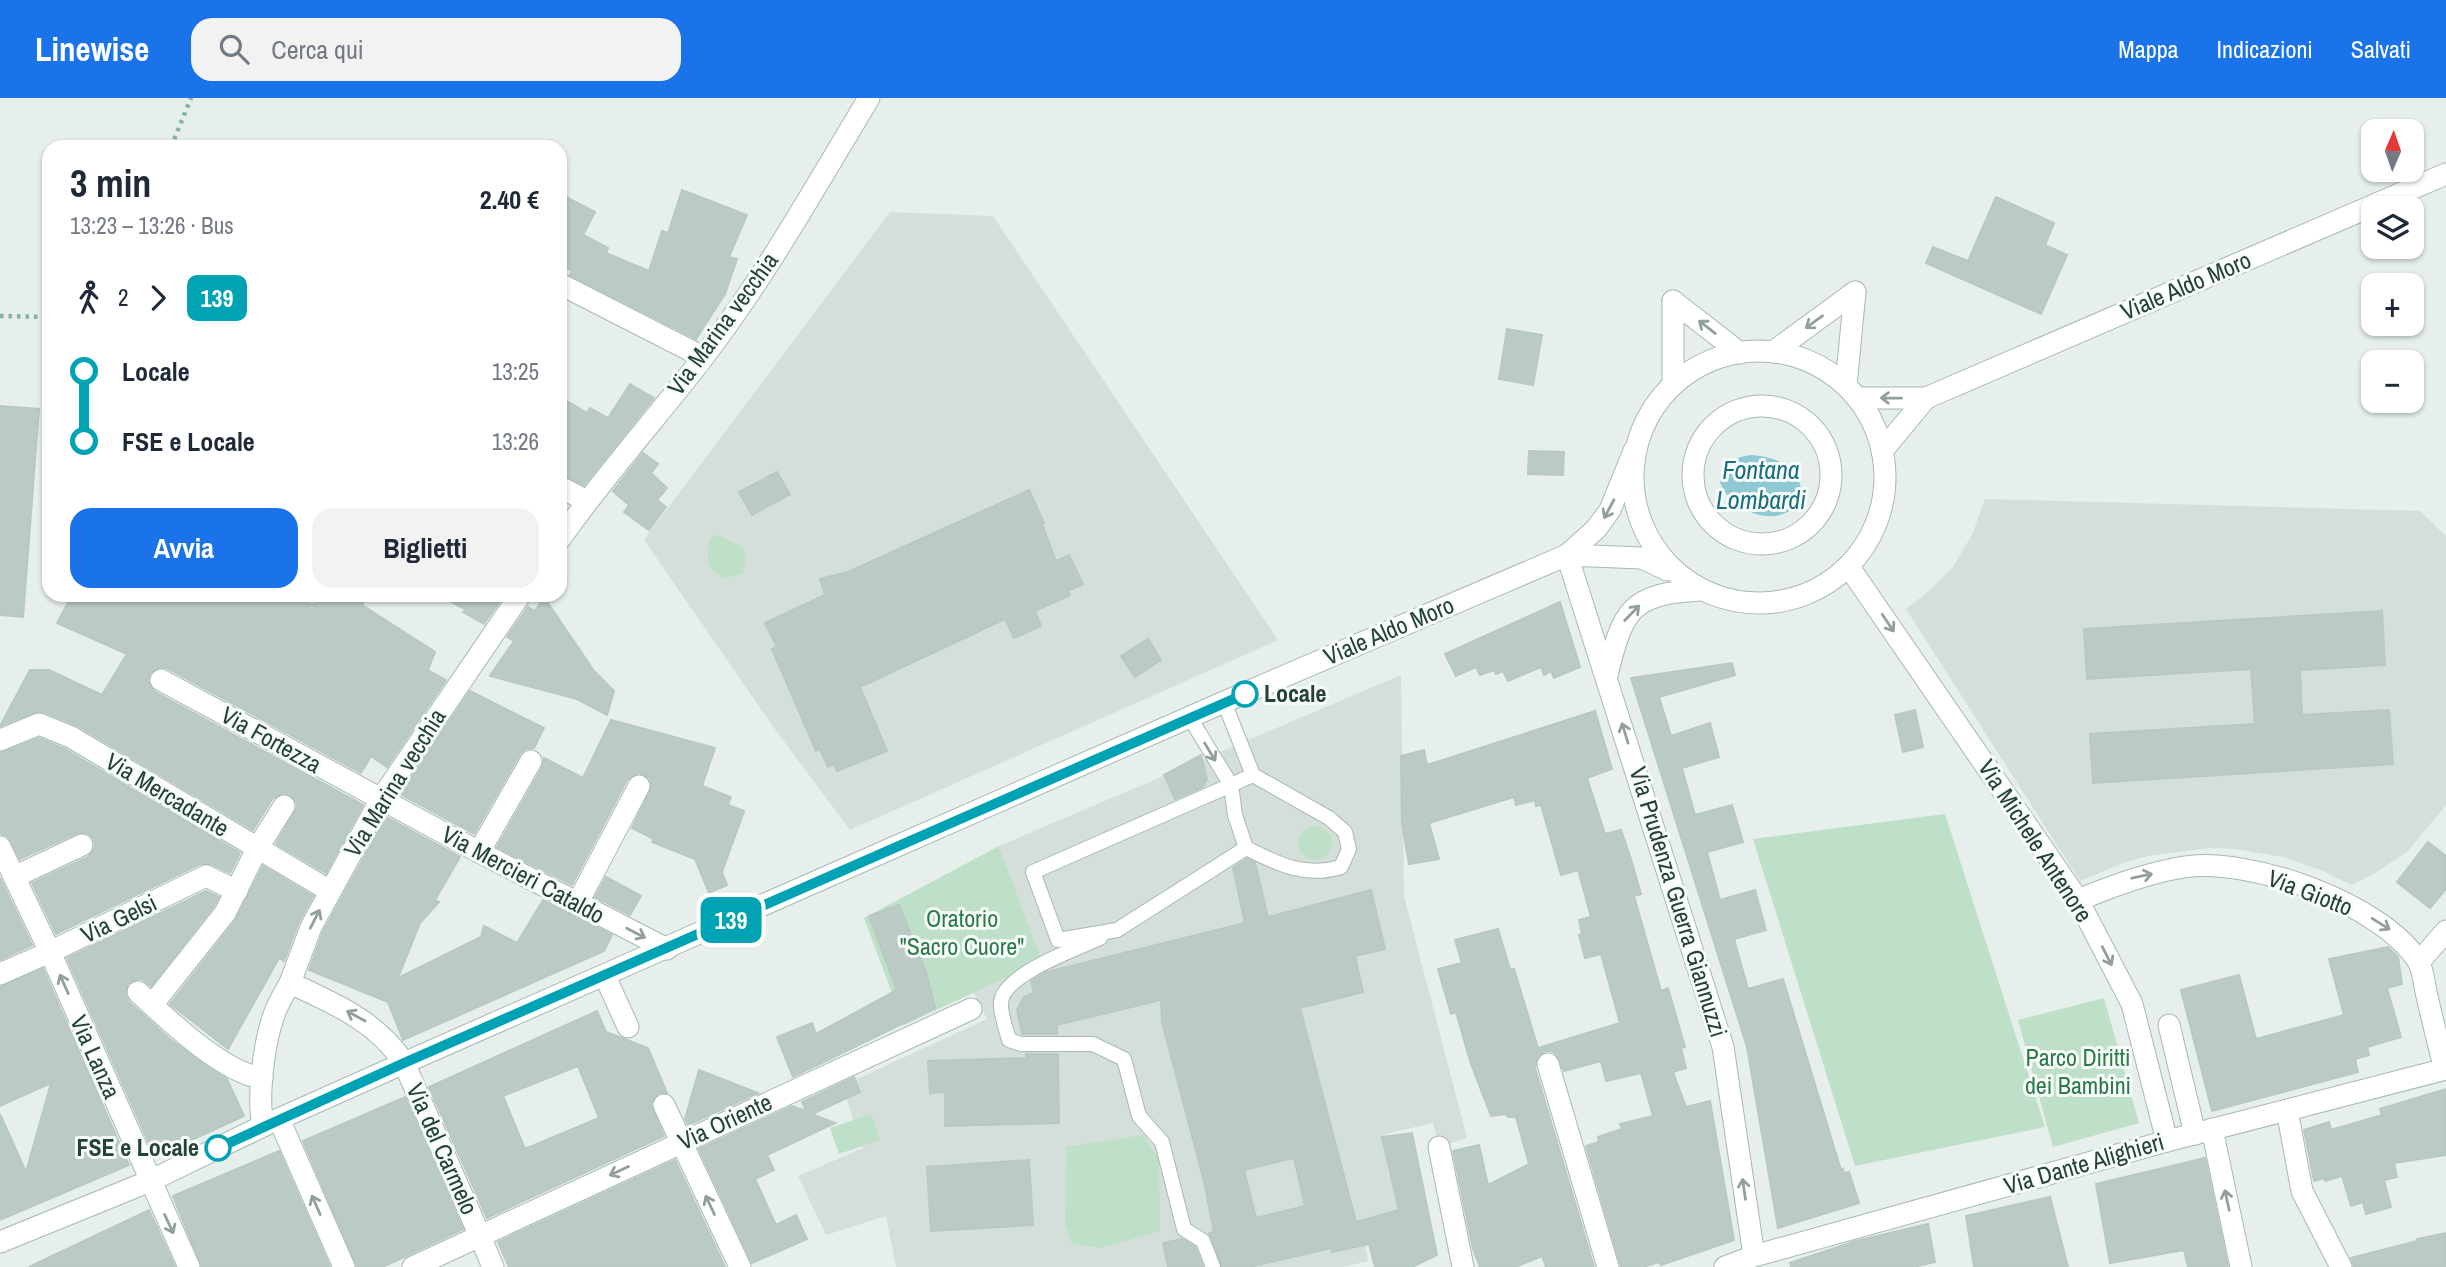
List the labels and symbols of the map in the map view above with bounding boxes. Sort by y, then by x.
north arrow [2361,119,2424,182]
street label: Viale Aldo Moro [2116,243,2256,327]
street label: Via Marina vecchia [660,246,785,401]
one-way arrow [1804,314,1823,329]
one-way arrow [1698,319,1716,334]
one-way arrow [1880,391,1903,405]
water label: Fontana Lombardi [1716,452,1806,517]
one-way arrow [1602,498,1615,519]
street label: Viale Aldo Moro [1319,588,1459,672]
one-way arrow [1623,605,1640,622]
one-way arrow [1881,613,1895,632]
place label: Locale [1264,677,1326,709]
marker: Locale [1232,681,1258,707]
street label: Via Fortezza [216,698,328,780]
street label: Via Marina vecchia [336,702,453,863]
one-way arrow [1618,722,1631,744]
one-way arrow [1203,741,1217,761]
street label: Via Mercadante [100,745,235,844]
street label: Via Michele Antenore [1971,753,2100,928]
street label: Via Prudenza Guerra Giannuzzi [1623,763,1735,1041]
street label: Via Mercieri Cataldo [436,818,611,931]
street label: Via Giotto [2263,861,2357,923]
one-way arrow [2130,869,2153,883]
street label: Via Gelsi [75,886,162,950]
line badge: 139 [691,897,771,943]
park label: Oratorio "Sacro Cuore" [900,902,1024,962]
one-way arrow [308,909,322,930]
one-way arrow [2370,918,2390,932]
one-way arrow [625,927,646,941]
one-way arrow [2100,945,2114,966]
one-way arrow [56,974,69,995]
one-way arrow [346,1009,366,1023]
street label: Via Lanza [63,1010,129,1103]
park label: Parco Diritti dei Bambini [2025,1041,2131,1101]
street label: Via del Carmelo [400,1078,486,1219]
street label: Via Oriente [672,1085,777,1157]
street label: Via Dante Alighieri [2000,1125,2167,1201]
place label: FSE e Locale [76,1131,199,1163]
marker: FSE e Locale [205,1135,231,1161]
one-way arrow [609,1165,630,1178]
one-way arrow [1738,1178,1751,1201]
one-way arrow [2220,1189,2234,1212]
one-way arrow [309,1194,322,1216]
one-way arrow [703,1195,717,1216]
one-way arrow [163,1213,177,1234]

